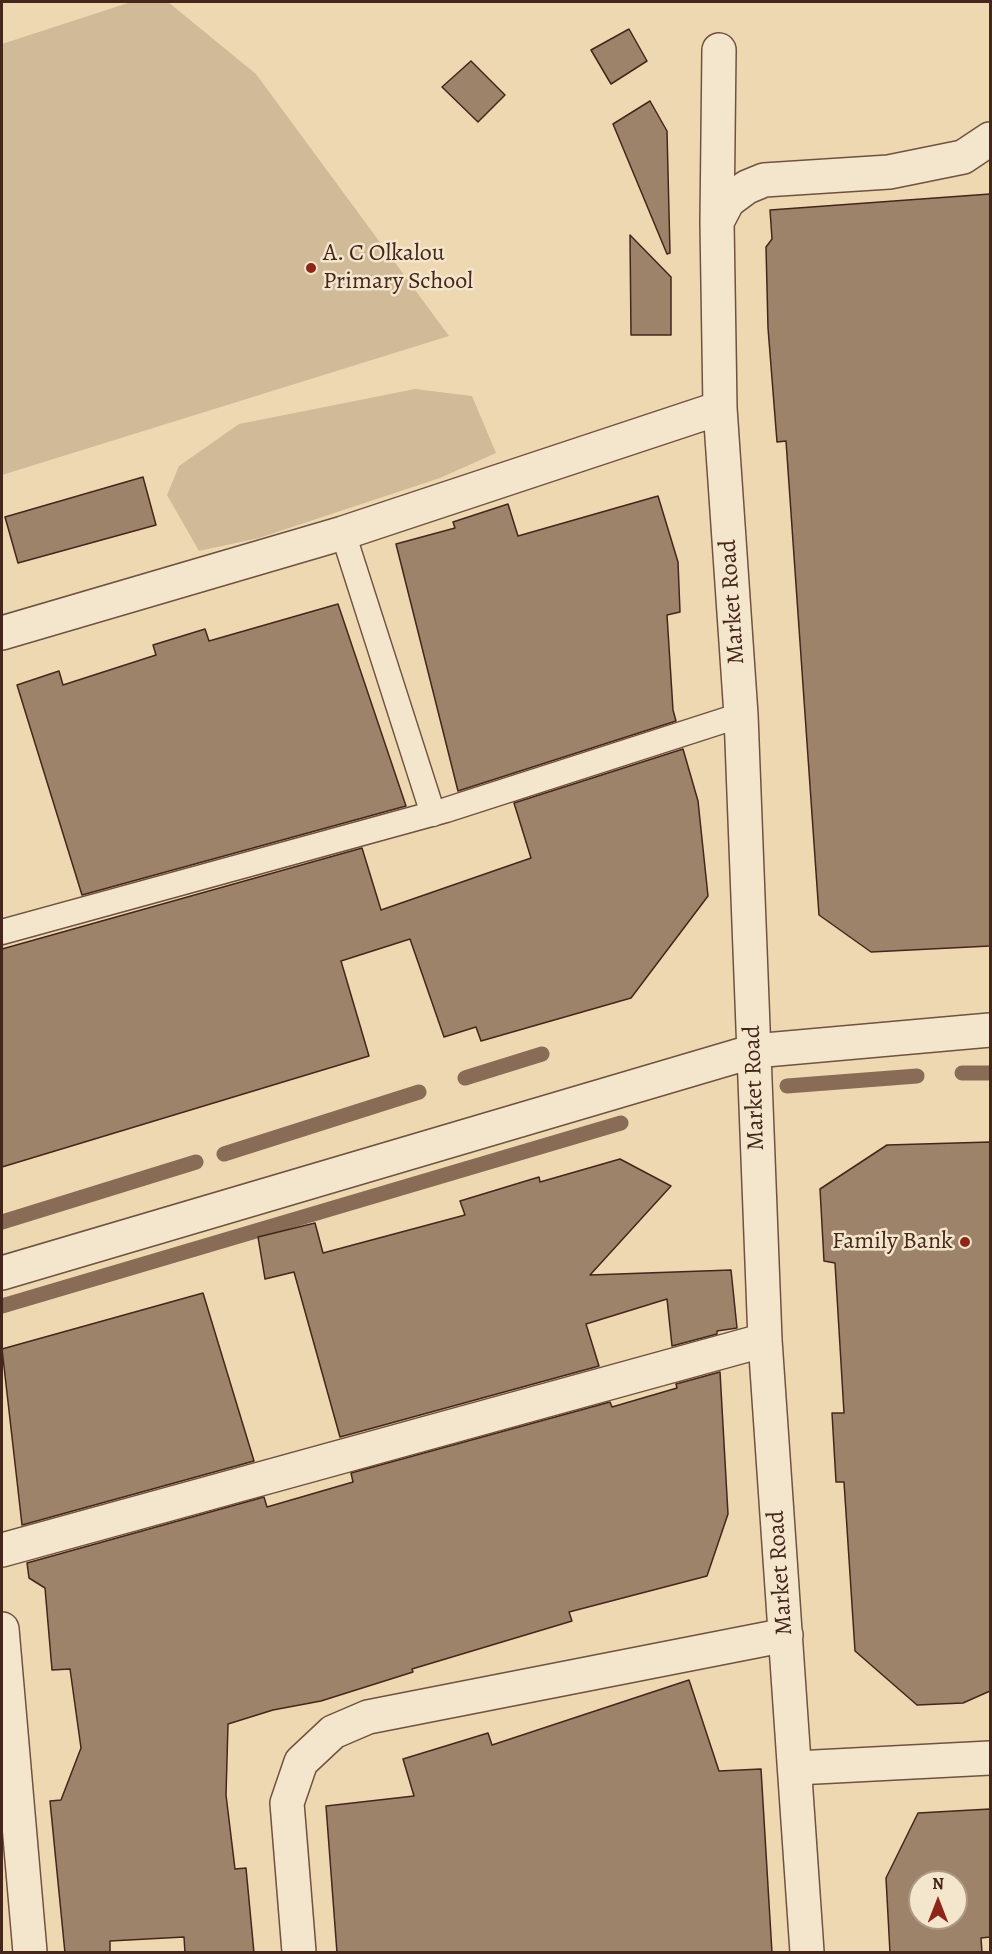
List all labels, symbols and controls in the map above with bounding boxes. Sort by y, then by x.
place label: A. C Olkalou Primary School [323,240,473,296]
marker: A. C Olkalou Primary School [304,261,318,275]
street label: Market Road [714,538,752,666]
street label: Market Road [738,1025,772,1151]
place label: Family Bank [832,1228,953,1256]
marker: Family Bank [958,1235,972,1249]
street label: Market Road [762,1509,800,1637]
north arrow [908,1870,968,1930]
text: N [932,1873,944,1895]

